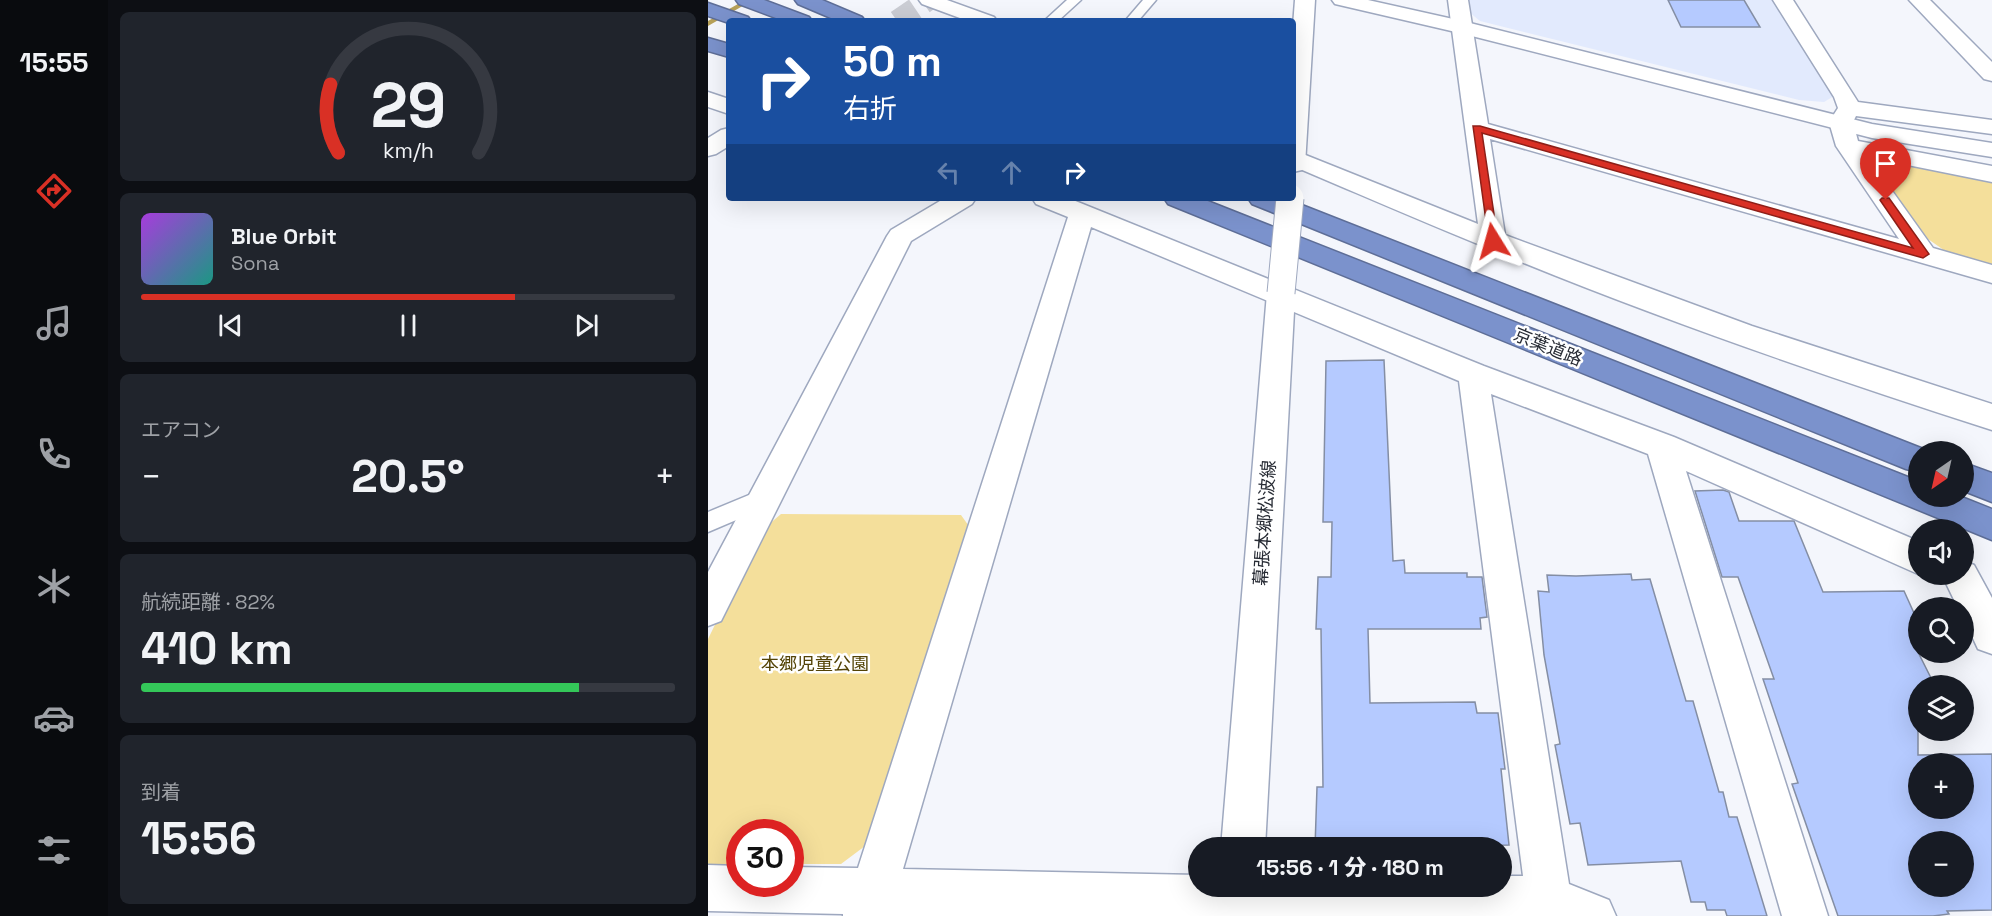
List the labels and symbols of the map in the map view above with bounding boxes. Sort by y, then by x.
pin [1860,138,1911,200]
position arrow [1461,209,1525,273]
street label: 京葉道路 [1511,322,1586,371]
north arrow [1908,441,1974,507]
street label: 幕張本郷松波線 [1249,459,1280,587]
park label: 本郷児童公園 [761,652,869,675]
speed limit sign: 30 [726,819,804,897]

